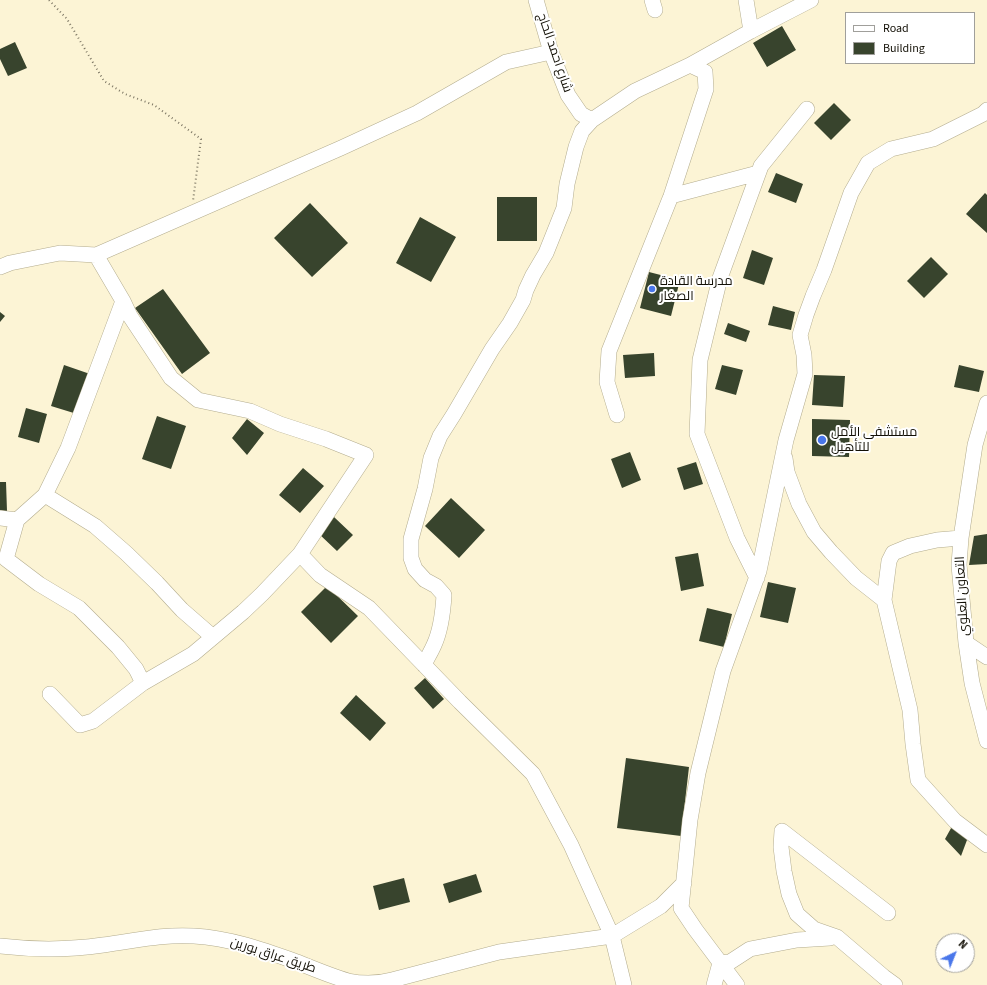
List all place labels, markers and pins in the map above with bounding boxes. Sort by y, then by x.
place label: مدرسة القادة الصغار [660,274,733,305]
marker: مدرسة القادة الصغار [647,284,657,294]
place label: مستشفى الأمل للتأهيل [831,425,917,456]
marker: مستشفى الأمل للتأهيل [816,434,828,446]

